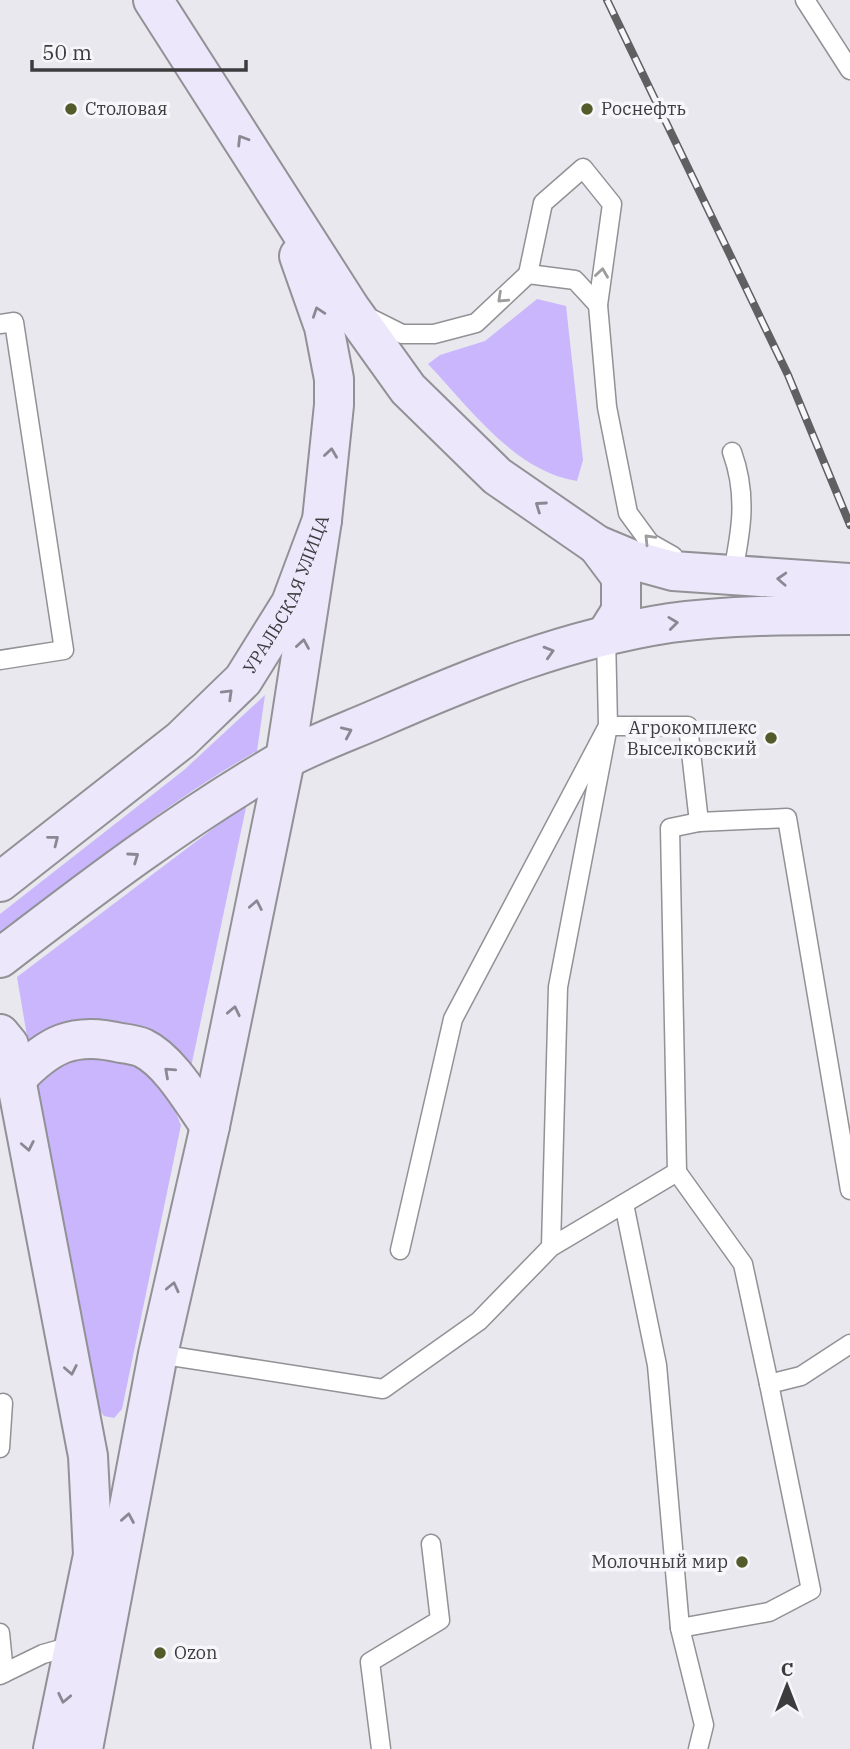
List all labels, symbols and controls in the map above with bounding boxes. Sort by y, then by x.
scale bar [32,28,245,72]
text: 50 m [42,38,92,66]
place label: Столовая [85,97,168,120]
place label: Роснефть [601,97,686,120]
marker: Столовая [63,101,79,117]
marker: Роснефть [579,101,595,117]
one-way arrow [238,135,250,148]
one-way arrow [595,267,610,279]
one-way arrow [497,290,510,303]
one-way arrow [312,307,326,319]
one-way arrow [323,447,338,458]
one-way arrow [535,502,548,514]
street label: УРАЛЬСКАЯ УЛИЦА [238,511,334,678]
one-way arrow [644,534,657,547]
one-way arrow [776,572,787,587]
one-way arrow [668,616,679,631]
one-way arrow [295,638,310,650]
one-way arrow [542,646,554,661]
one-way arrow [220,690,233,703]
place label: Агрокомплекс Выселковский [627,716,757,760]
one-way arrow [340,726,353,740]
marker: Агрокомплекс Выселковский [763,730,779,746]
one-way arrow [45,836,58,848]
one-way arrow [127,852,140,865]
one-way arrow [247,899,262,911]
one-way arrow [225,1005,240,1017]
one-way arrow [164,1067,177,1080]
one-way arrow [20,1140,35,1152]
one-way arrow [165,1281,180,1293]
one-way arrow [63,1364,78,1376]
one-way arrow [120,1512,135,1524]
place label: Молочный мир [591,1550,728,1573]
marker: Молочный мир [734,1554,750,1570]
place label: Ozon [174,1641,218,1664]
marker: Ozon [152,1645,168,1661]
north arrow [752,1651,822,1721]
text: С [781,1657,793,1681]
one-way arrow [58,1692,73,1704]

